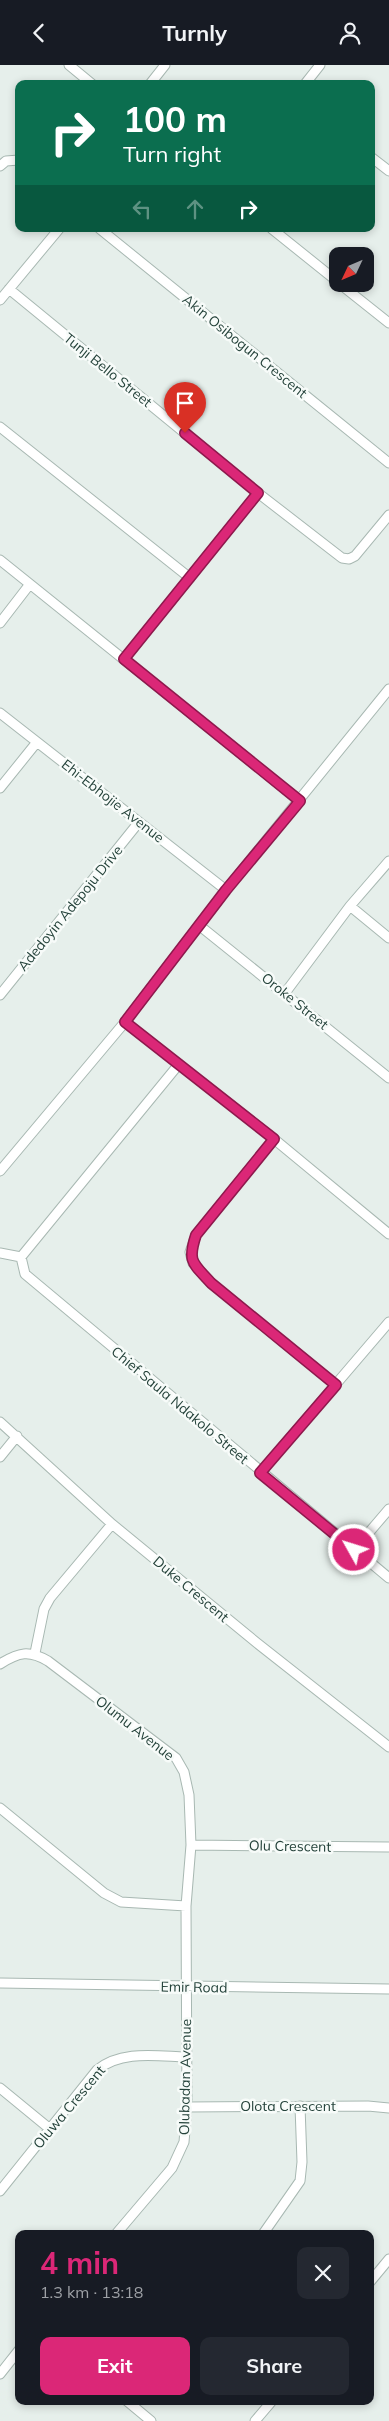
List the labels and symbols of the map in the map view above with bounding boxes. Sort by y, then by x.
north arrow [329,247,374,293]
street label: Akin Osibogun Crescent [179,290,311,402]
street label: Tunji Bello Street [60,329,156,411]
pin [164,382,206,433]
street label: Ehi-Ebhojie Avenue [58,755,168,847]
street label: Adedoyin Adepoju Drive [14,841,126,975]
street label: Oroke Street [258,969,332,1033]
street label: Chief Saula Ndakolo Street [108,1342,252,1468]
position arrow [327,1523,379,1575]
street label: Duke Crescent [149,1552,233,1626]
street label: Olumu Avenue [92,1692,178,1764]
street label: Olu Crescent [249,1836,332,1856]
street label: Emir Road [160,1977,228,1997]
street label: Olubadan Avenue [175,2019,195,2135]
street label: Oluwa Crescent [29,2062,109,2152]
street label: Olota Crescent [240,2097,336,2115]

